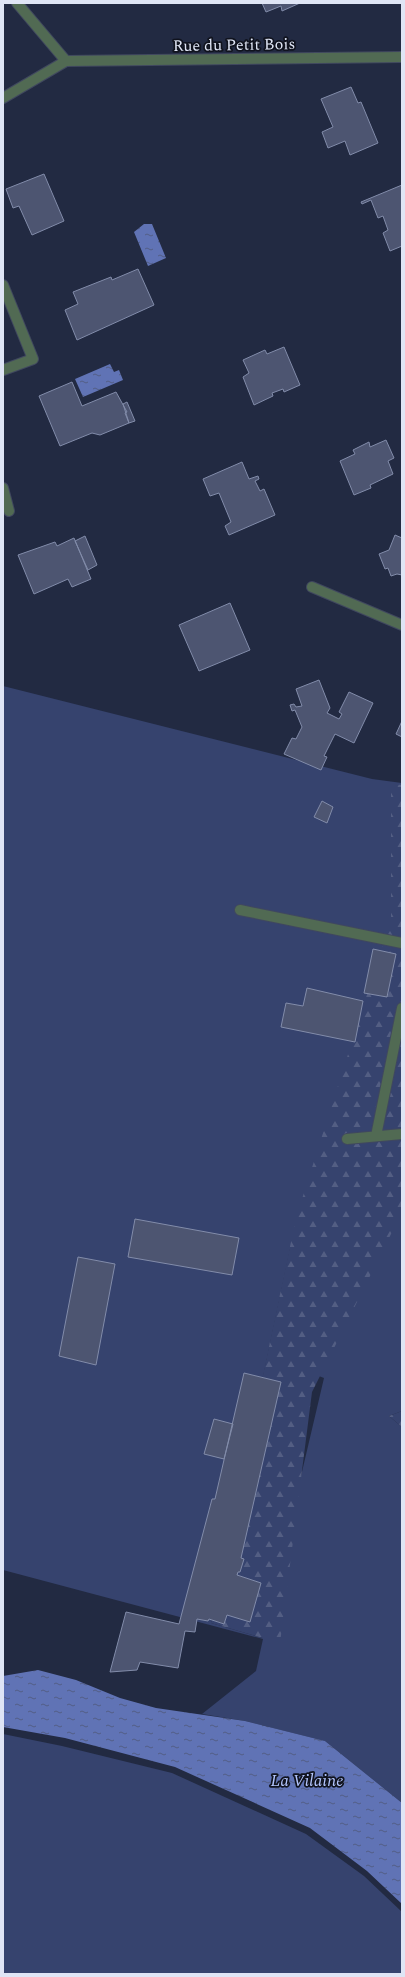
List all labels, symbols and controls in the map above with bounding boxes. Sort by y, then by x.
street label: Rue du Petit Bois [173,32,295,58]
water label: La Vilaine [270,1768,344,1794]

